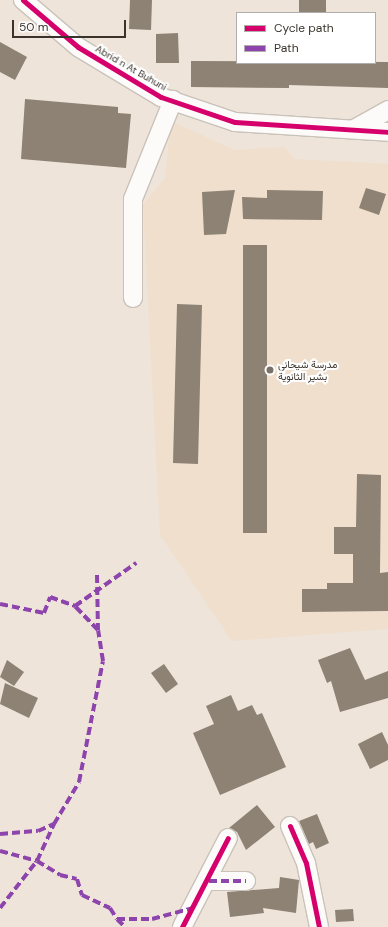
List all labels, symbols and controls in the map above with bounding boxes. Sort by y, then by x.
scale bar [14,12,128,38]
legend [236,12,376,64]
text: 50 m [19,19,48,35]
text: Cycle path [274,20,334,36]
text: Path [274,40,299,56]
street label: Abrid n At Buhuni [93,43,169,93]
place label: مدرسة شيحاني بشير الثانوية [278,358,337,382]
marker: مدرسة شيحاني بشير الثانوية [265,365,275,375]

